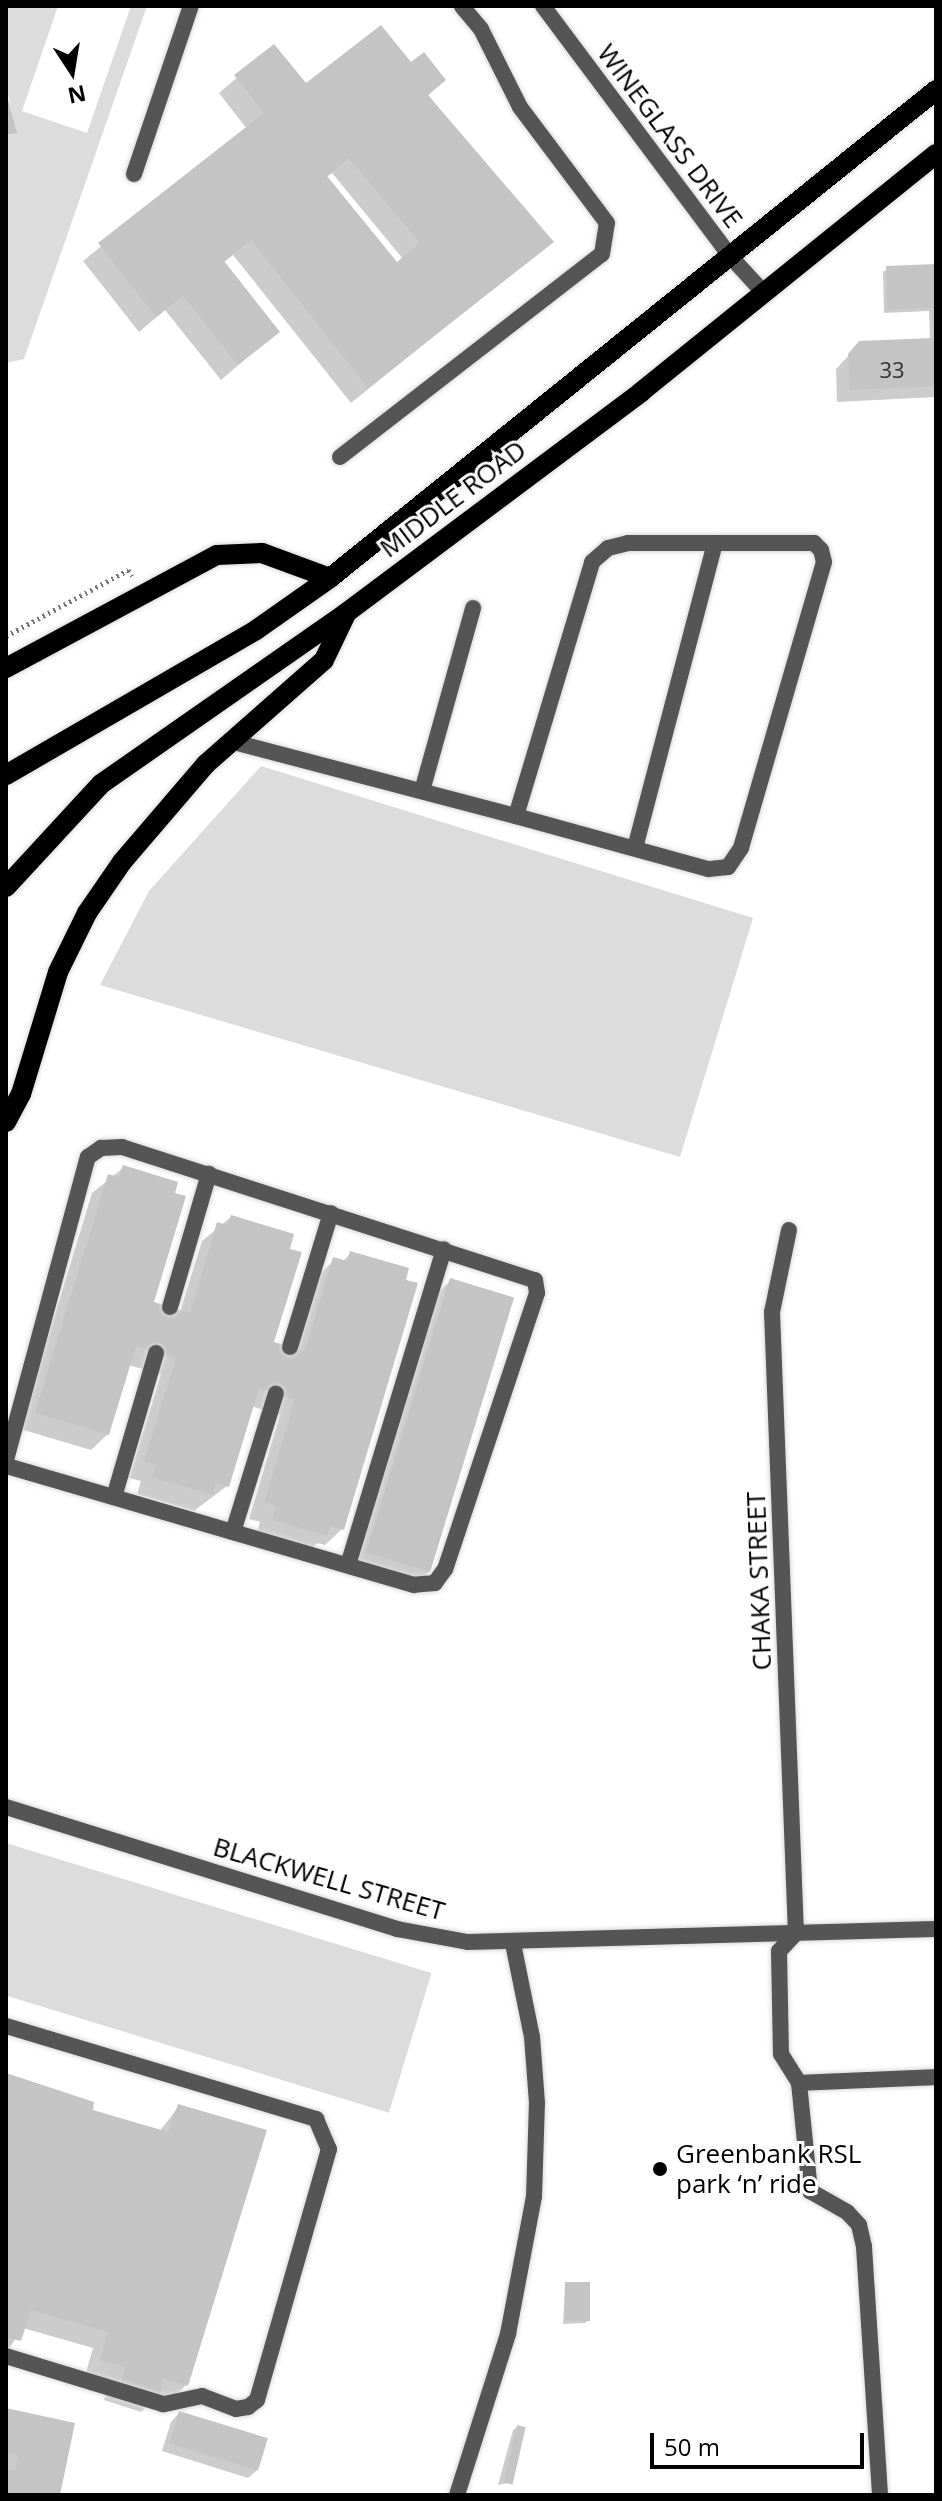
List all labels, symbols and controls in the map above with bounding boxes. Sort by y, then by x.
north arrow [32,32,112,112]
street label: WINEGLASS DRIVE [591,38,749,234]
text: N [65,79,89,112]
house number: 33 [879,357,905,383]
street label: MIDDLE ROAD [374,434,532,564]
street label: CHAKA STREET [740,1491,778,1671]
street label: BLACKWELL STREET [210,1831,448,1927]
place label: Greenbank RSL park ‘n’ ride [676,2138,861,2200]
marker: Greenbank RSL park ‘n’ ride [651,2160,669,2178]
scale bar [654,2417,868,2467]
text: 50 m [664,2430,720,2463]

